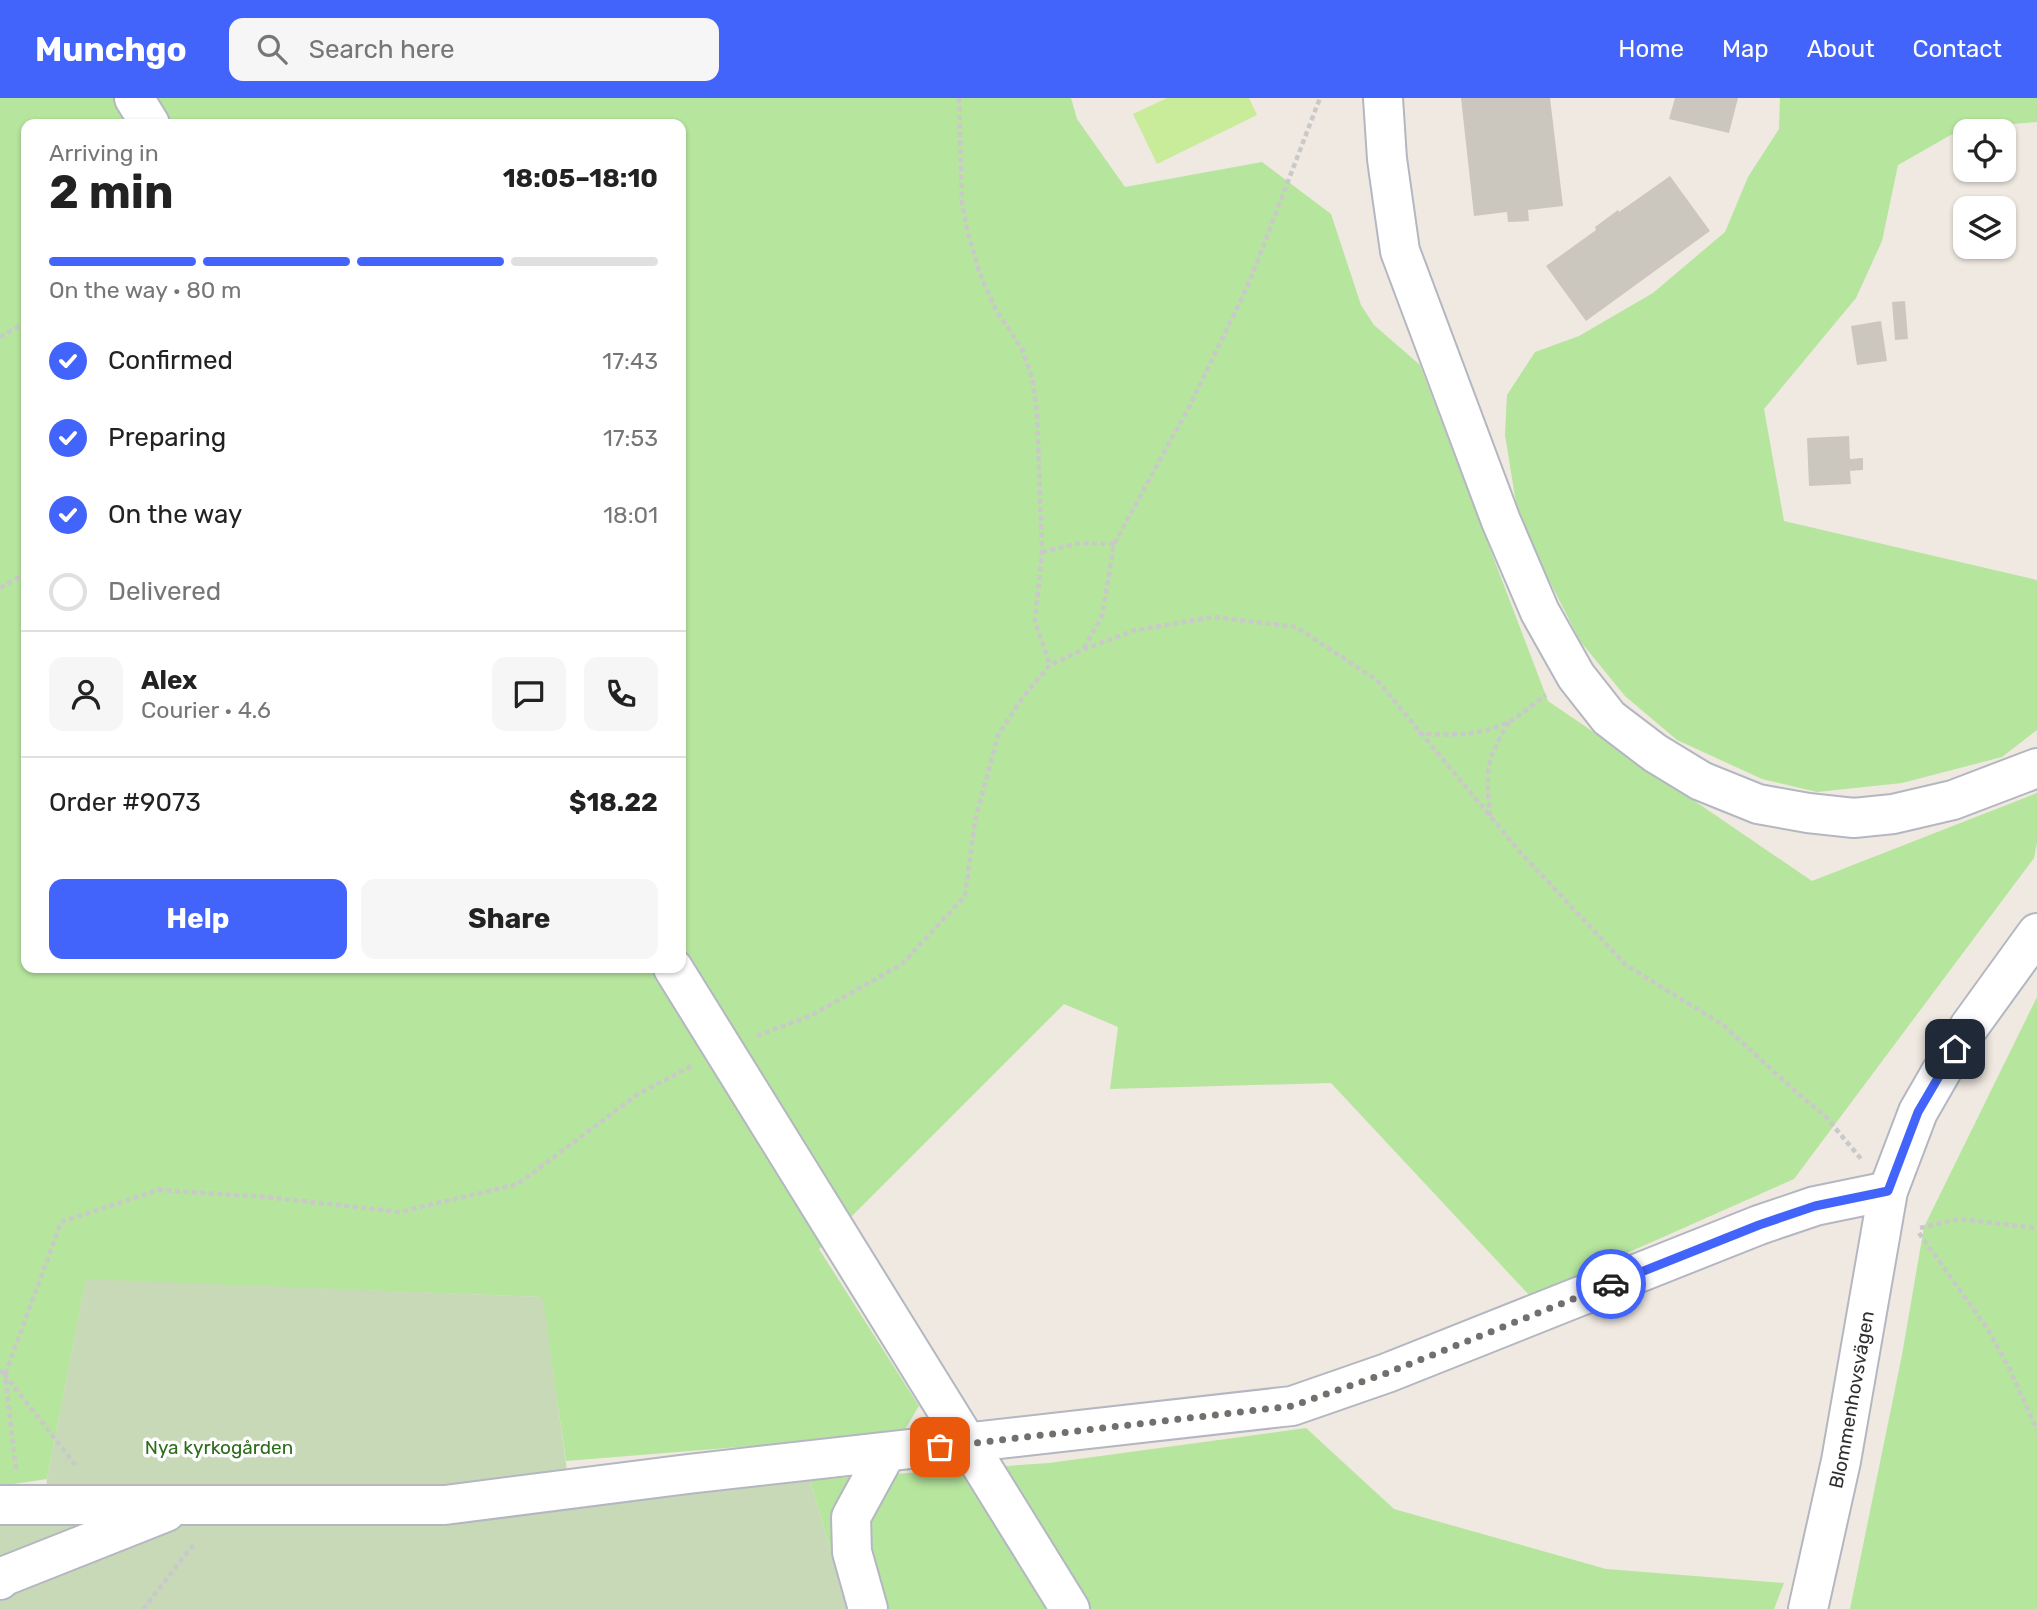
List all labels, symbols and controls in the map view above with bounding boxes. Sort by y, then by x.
search box [229,18,719,81]
text: Munchgo [35,30,187,69]
icon: search [253,30,291,68]
text: Search here [309,34,455,65]
text: Home [1618,35,1684,63]
text: Map [1722,35,1769,63]
text: About [1807,35,1875,63]
text: Contact [1913,35,2002,63]
map controls [1953,119,2016,259]
button: locate [1953,119,2016,182]
text: Arriving in [49,139,159,167]
text: 18:05–18:10 [503,163,658,194]
text: 2 min [49,165,174,220]
button: layers [1953,196,2016,259]
text: On the way · 80 m [49,276,241,304]
icon: check [49,342,87,380]
text: Confirmed [108,345,233,376]
text: 17:43 [602,347,658,375]
icon: check [49,419,87,457]
text: Preparing [108,422,226,453]
text: 17:53 [603,424,658,452]
icon: check [49,496,87,534]
text: On the way [108,499,242,530]
text: 18:01 [603,501,658,529]
text: Delivered [108,576,221,607]
button: person [49,657,123,731]
button: chat [492,657,566,731]
button: phone [584,657,658,731]
text: Alex [141,665,197,696]
text: Courier · 4.6 [141,696,271,724]
text: Order #9073 [49,787,201,818]
text: $18.22 [569,787,658,818]
button: Help [49,879,347,959]
button: Share [361,879,658,959]
pin [1925,1019,1985,1079]
icon: home [1936,1030,1974,1068]
courier [1576,1249,1646,1319]
icon: car [1592,1265,1630,1303]
street label: Blommenhovsvägen [1824,1309,1878,1491]
pin [910,1417,970,1477]
icon: bag [921,1428,959,1466]
park label: Nya kyrkogården [145,1436,293,1459]

